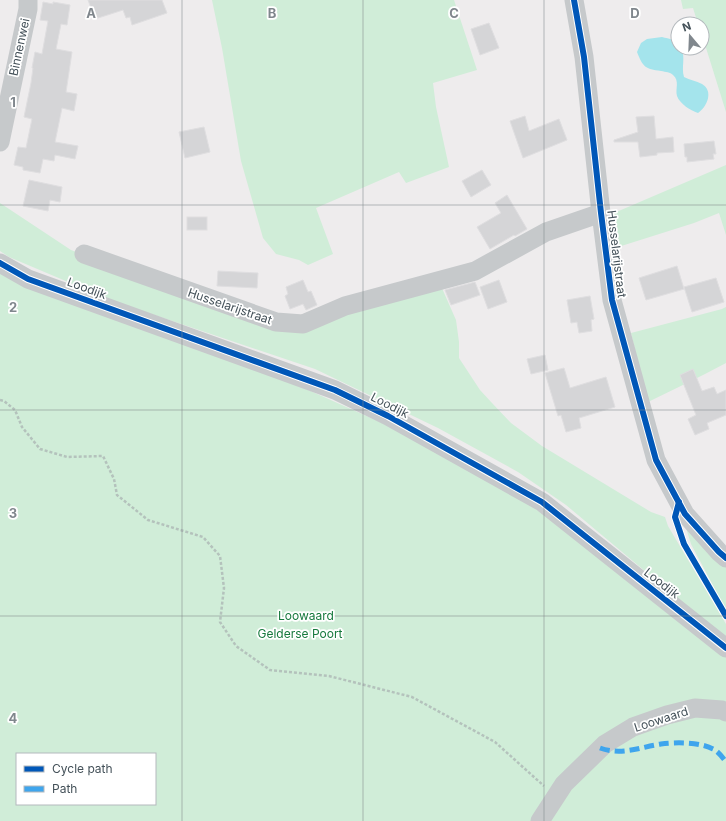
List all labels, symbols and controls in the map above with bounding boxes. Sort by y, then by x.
text: A [86,5,96,21]
text: B [268,5,277,21]
text: C [449,5,459,21]
text: D [630,5,640,21]
north arrow [670,16,710,56]
street label: Binnenwei [6,17,32,77]
text: N [680,19,693,35]
text: 1 [10,94,16,110]
street label: Husselarijstraat [604,209,630,299]
street label: Loodijk [65,274,109,302]
street label: Husselarijstraat [186,285,274,327]
text: 2 [9,299,17,315]
street label: Loodijk [368,389,412,421]
text: 3 [9,505,17,521]
street label: Loodijk [641,564,683,602]
park label: Loowaard [278,608,334,623]
park label: Gelderse Poort [257,626,343,641]
street label: Loowaard [632,703,690,735]
text: 4 [9,710,18,726]
legend [16,753,156,805]
text: Cycle path [52,761,113,776]
text: Path [52,781,77,796]

